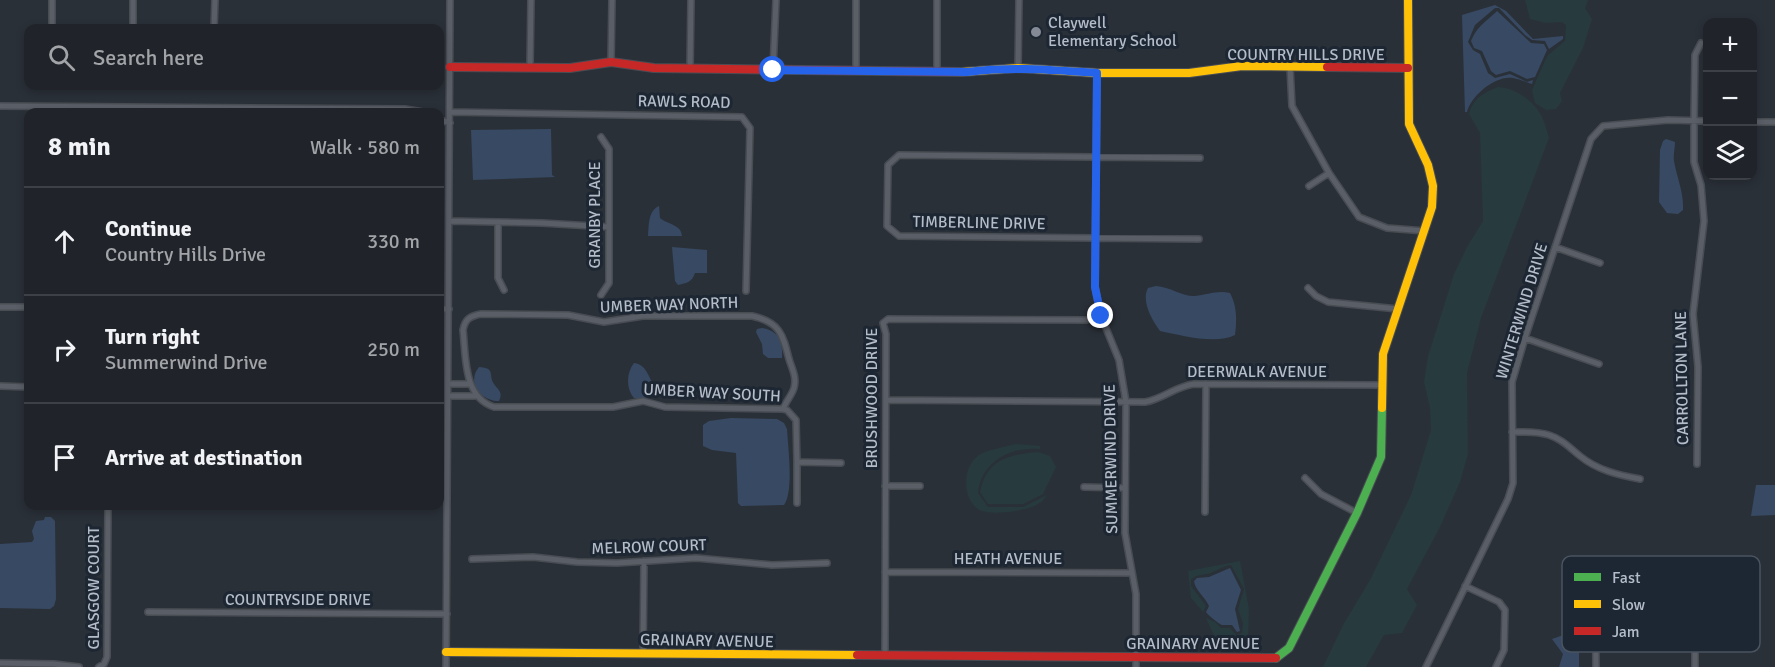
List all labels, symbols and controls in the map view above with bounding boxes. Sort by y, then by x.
place label: Claywell Elementary School [1048,13,1177,51]
map controls [1703,18,1757,180]
button: + [1703,18,1757,72]
search box [24,24,444,90]
marker: Claywell Elementary School [1029,25,1043,39]
icon: search [45,41,78,74]
text: Search here [93,44,204,71]
street label: COUNTRY HILLS DRIVE [1227,45,1385,65]
route start [759,56,785,82]
button: − [1703,72,1757,126]
street label: RAWLS ROAD [637,91,731,113]
button: layers [1703,126,1757,180]
text: 8 min [48,131,111,163]
text: Walk · 580 m [310,135,420,160]
street label: GRANBY PLACE [585,162,605,268]
street label: TIMBERLINE DRIVE [912,212,1046,234]
text: Continue [105,215,192,242]
icon: ahead [48,225,81,258]
text: 330 m [367,229,420,254]
street label: WINTERWIND DRIVE [1492,240,1552,382]
text: Country Hills Drive [105,242,266,267]
street label: UMBER WAY NORTH [599,293,739,317]
route end [1087,302,1113,328]
street label: CARROLLTON LANE [1671,311,1693,445]
text: Turn right [105,323,200,350]
street label: BRUSHWOOD DRIVE [862,328,882,468]
icon: right [48,333,81,366]
text: 250 m [367,337,420,362]
text: Summerwind Drive [105,350,268,375]
street label: DEERWALK AVENUE [1187,362,1327,382]
street label: UMBER WAY SOUTH [643,379,781,407]
street label: SUMMERWIND DRIVE [1100,384,1122,534]
icon: arrive [48,441,81,474]
text: Arrive at destination [105,444,302,471]
street label: GLASGOW COURT [84,526,104,650]
street label: MELROW COURT [591,535,707,559]
street label: HEATH AVENUE [954,549,1062,569]
legend [1562,556,1760,652]
text: Fast [1612,568,1641,588]
street label: COUNTRYSIDE DRIVE [225,590,371,610]
text: Slow [1612,595,1646,615]
text: Jam [1612,622,1640,642]
street label: GRAINARY AVENUE [640,630,774,652]
street label: GRAINARY AVENUE [1126,634,1260,654]

